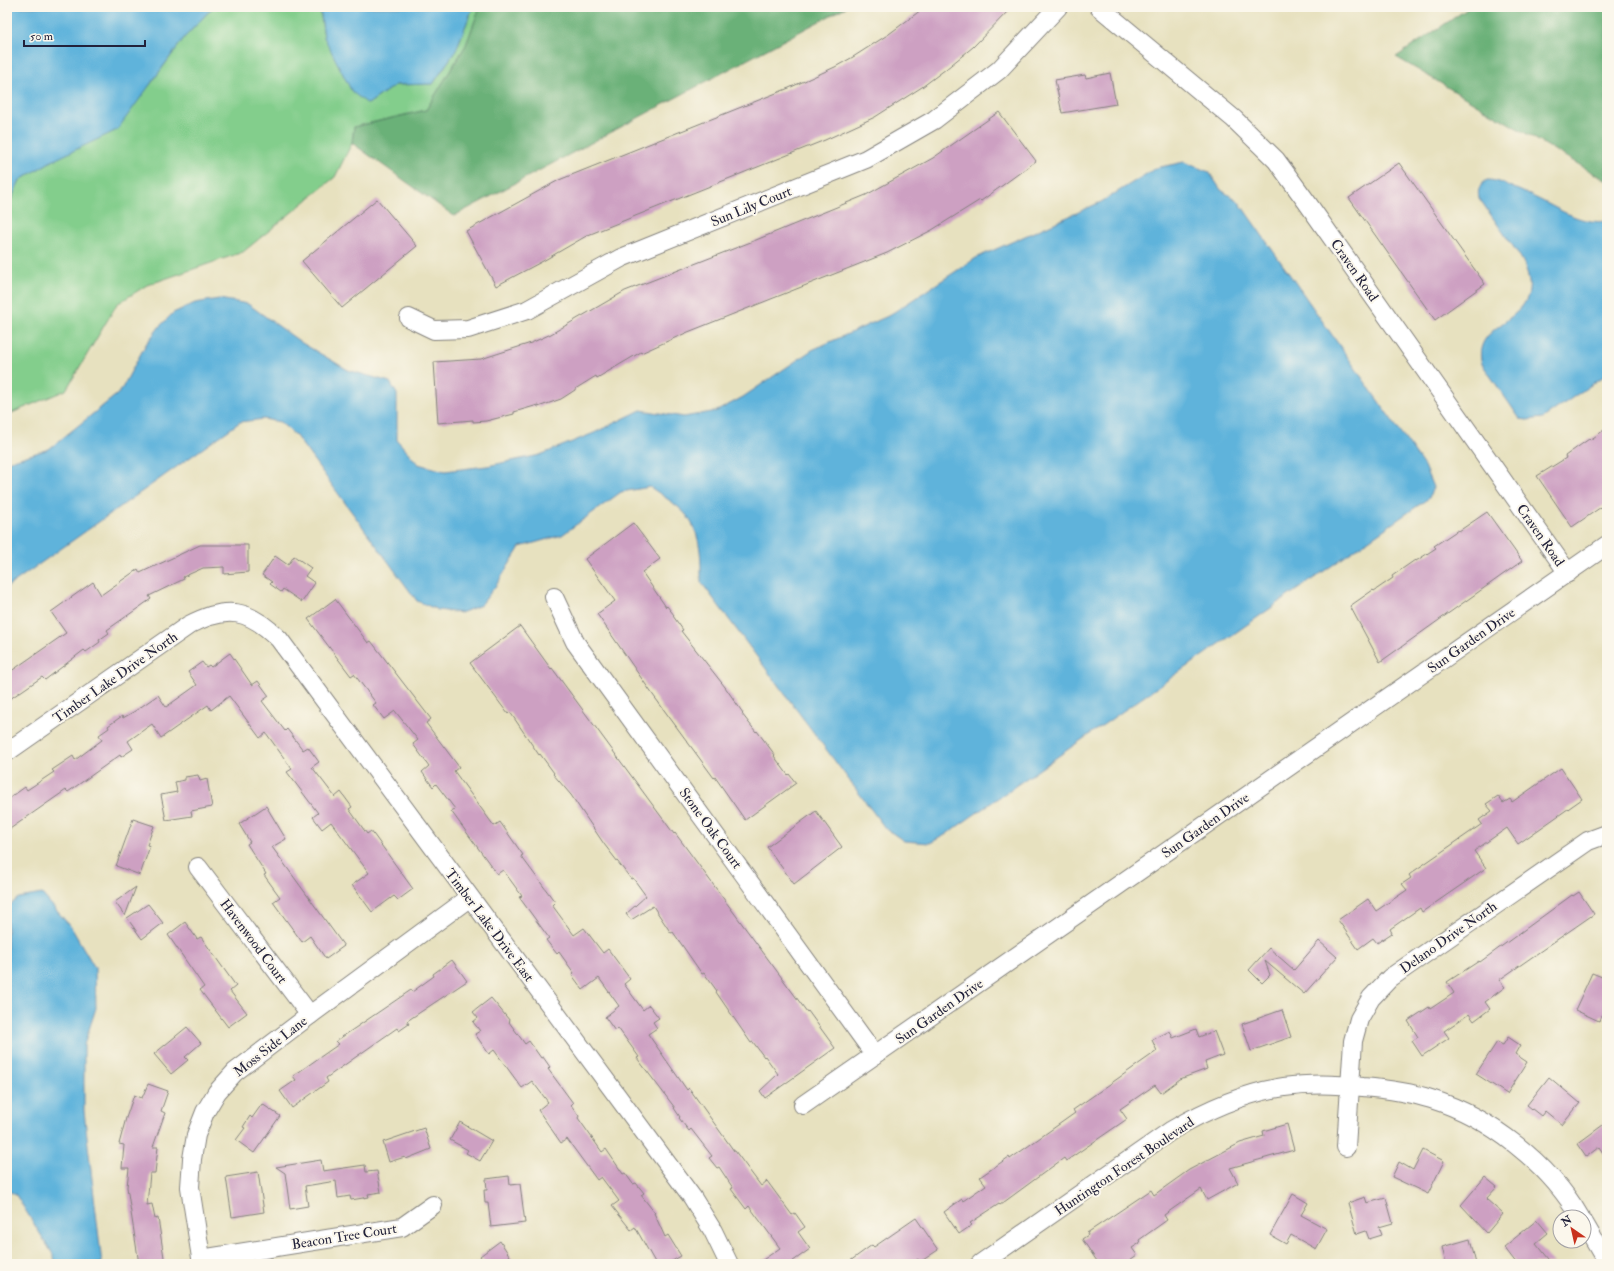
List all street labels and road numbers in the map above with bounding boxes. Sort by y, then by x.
street label: Sun Lily Court [708,182,795,231]
street label: Craven Road [1327,236,1382,305]
street label: Craven Road [1513,501,1568,570]
street label: Sun Garden Drive [1424,604,1518,677]
street label: Timber Lake Drive North [50,628,181,727]
street label: Stone Oak Court [676,785,746,872]
street label: Sun Garden Drive [1158,789,1252,862]
street label: Timber Lake Drive East [442,865,538,985]
street label: Havenwood Court [216,896,291,987]
street label: Delano Drive North [1397,897,1501,977]
street label: Sun Garden Drive [892,975,986,1048]
street label: Moss Side Lane [230,1012,311,1080]
street label: Huntington Forest Boulevard [1051,1113,1197,1219]
street label: Beacon Tree Court [290,1220,398,1253]

